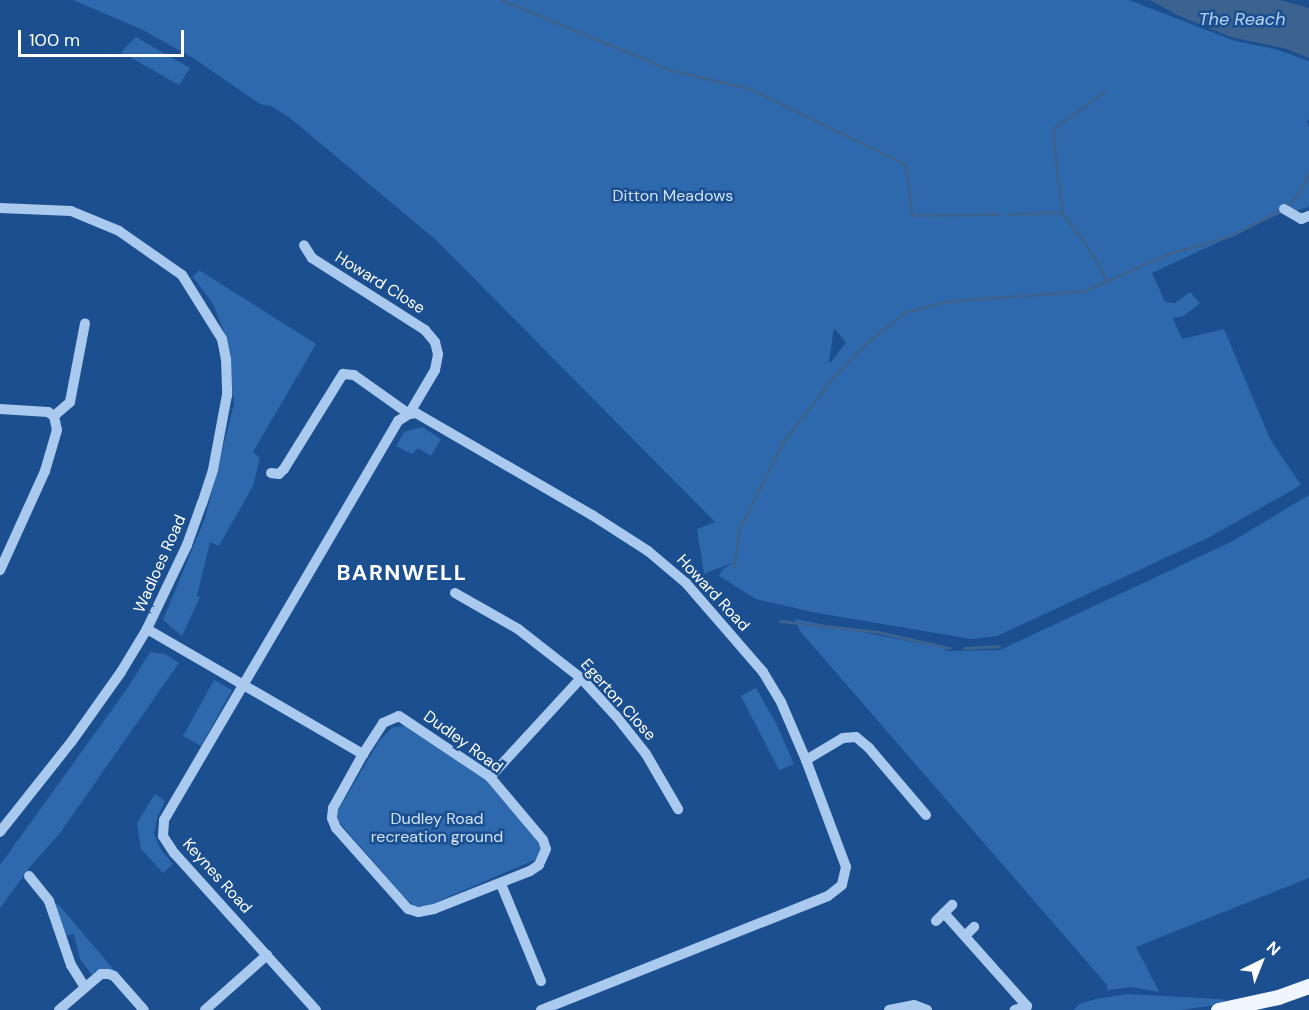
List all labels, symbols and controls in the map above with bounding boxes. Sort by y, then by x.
water label: The Reach [1198,8,1286,30]
scale bar [21,18,188,56]
text: 100 m [29,28,80,52]
park label: Ditton Meadows [613,186,733,206]
street label: Howard Close [332,248,428,318]
street label: Wadloes Road [130,512,190,616]
street label: Howard Road [673,551,753,635]
district label: BARNWELL [336,560,468,586]
street label: Egerton Close [576,655,660,745]
street label: Dudley Road [420,707,506,777]
park label: Dudley Road recreation ground [371,809,503,847]
street label: Keynes Road [178,835,256,917]
north arrow [1231,932,1291,992]
text: N [1262,937,1285,960]

